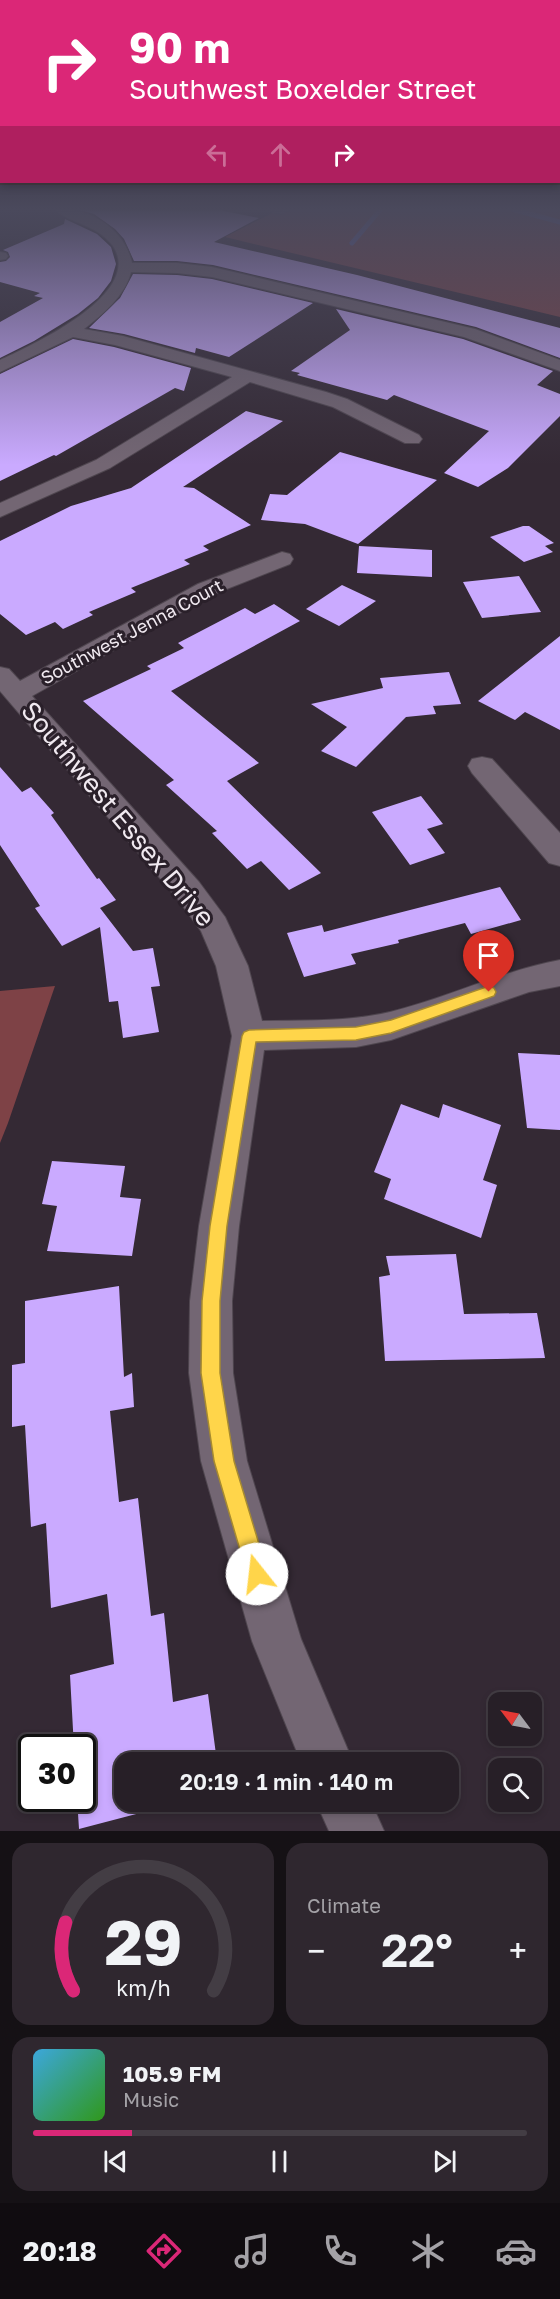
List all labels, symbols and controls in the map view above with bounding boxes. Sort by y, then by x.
text: 90 m [129,22,230,72]
icon: right [30,24,108,102]
text: Southwest Boxelder Street [129,73,477,105]
icon: left [201,138,234,171]
icon: ahead [264,138,297,171]
icon: right [327,138,360,171]
street label: Southwest Jenna Court [37,574,226,689]
street label: Southwest Essex Drive [15,695,221,932]
pin [463,930,514,992]
icon: arrive [472,939,505,972]
position arrow [225,1542,289,1606]
north arrow [488,1692,542,1746]
map controls [488,1692,542,1812]
speed limit sign: 30 [18,1734,96,1812]
button: search [488,1758,542,1812]
text: 20:19 · 1 min · 140 m [180,1768,393,1795]
text: Climate [307,1893,381,1917]
text: 29 [104,1904,182,1979]
text: 22° [381,1923,453,1977]
text: − [307,1931,325,1970]
text: + [509,1931,527,1970]
text: km/h [116,1975,170,2001]
text: 105.9 FM [123,2060,221,2087]
text: Music [123,2087,179,2111]
icon: previous [99,2145,132,2178]
icon: pause [263,2145,296,2178]
icon: next [428,2145,461,2178]
icon: directions [143,2230,185,2272]
icon: music [231,2230,273,2272]
icon: phone [319,2230,361,2272]
icon: climate [407,2230,449,2272]
icon: car [495,2230,537,2272]
text: 20:18 [23,2235,97,2267]

